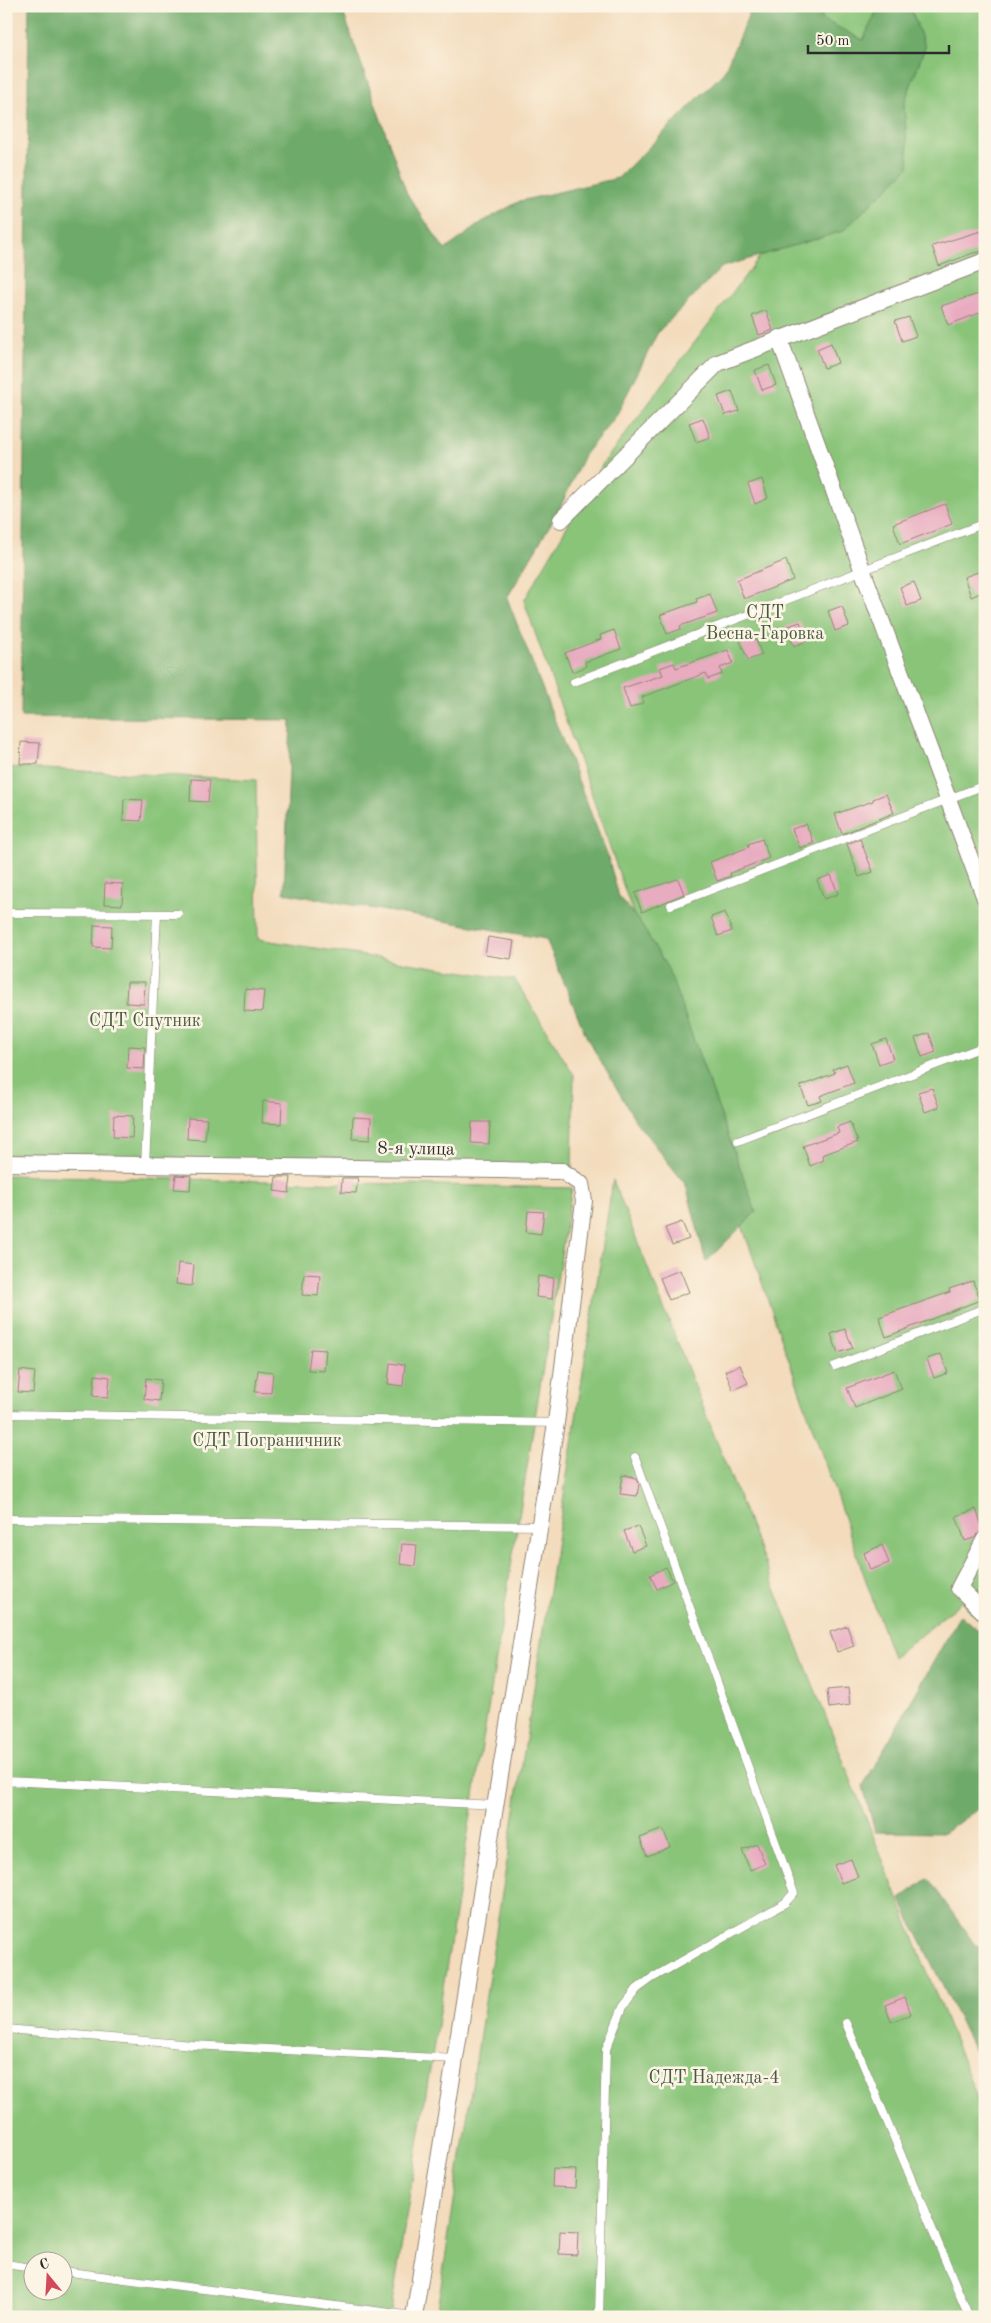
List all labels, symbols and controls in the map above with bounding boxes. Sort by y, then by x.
scale bar [808,22,950,54]
text: 50 m [816,34,850,49]
park label: СДТ Весна-Гаровка [706,604,824,643]
park label: СДТ Спутник [89,1012,201,1030]
street label: 8-я улица [377,1139,455,1159]
park label: СДТ Пограничник [192,1432,342,1450]
park label: СДТ Надежда-4 [648,2069,780,2087]
north arrow [22,2250,72,2300]
text: С [38,2257,51,2273]

